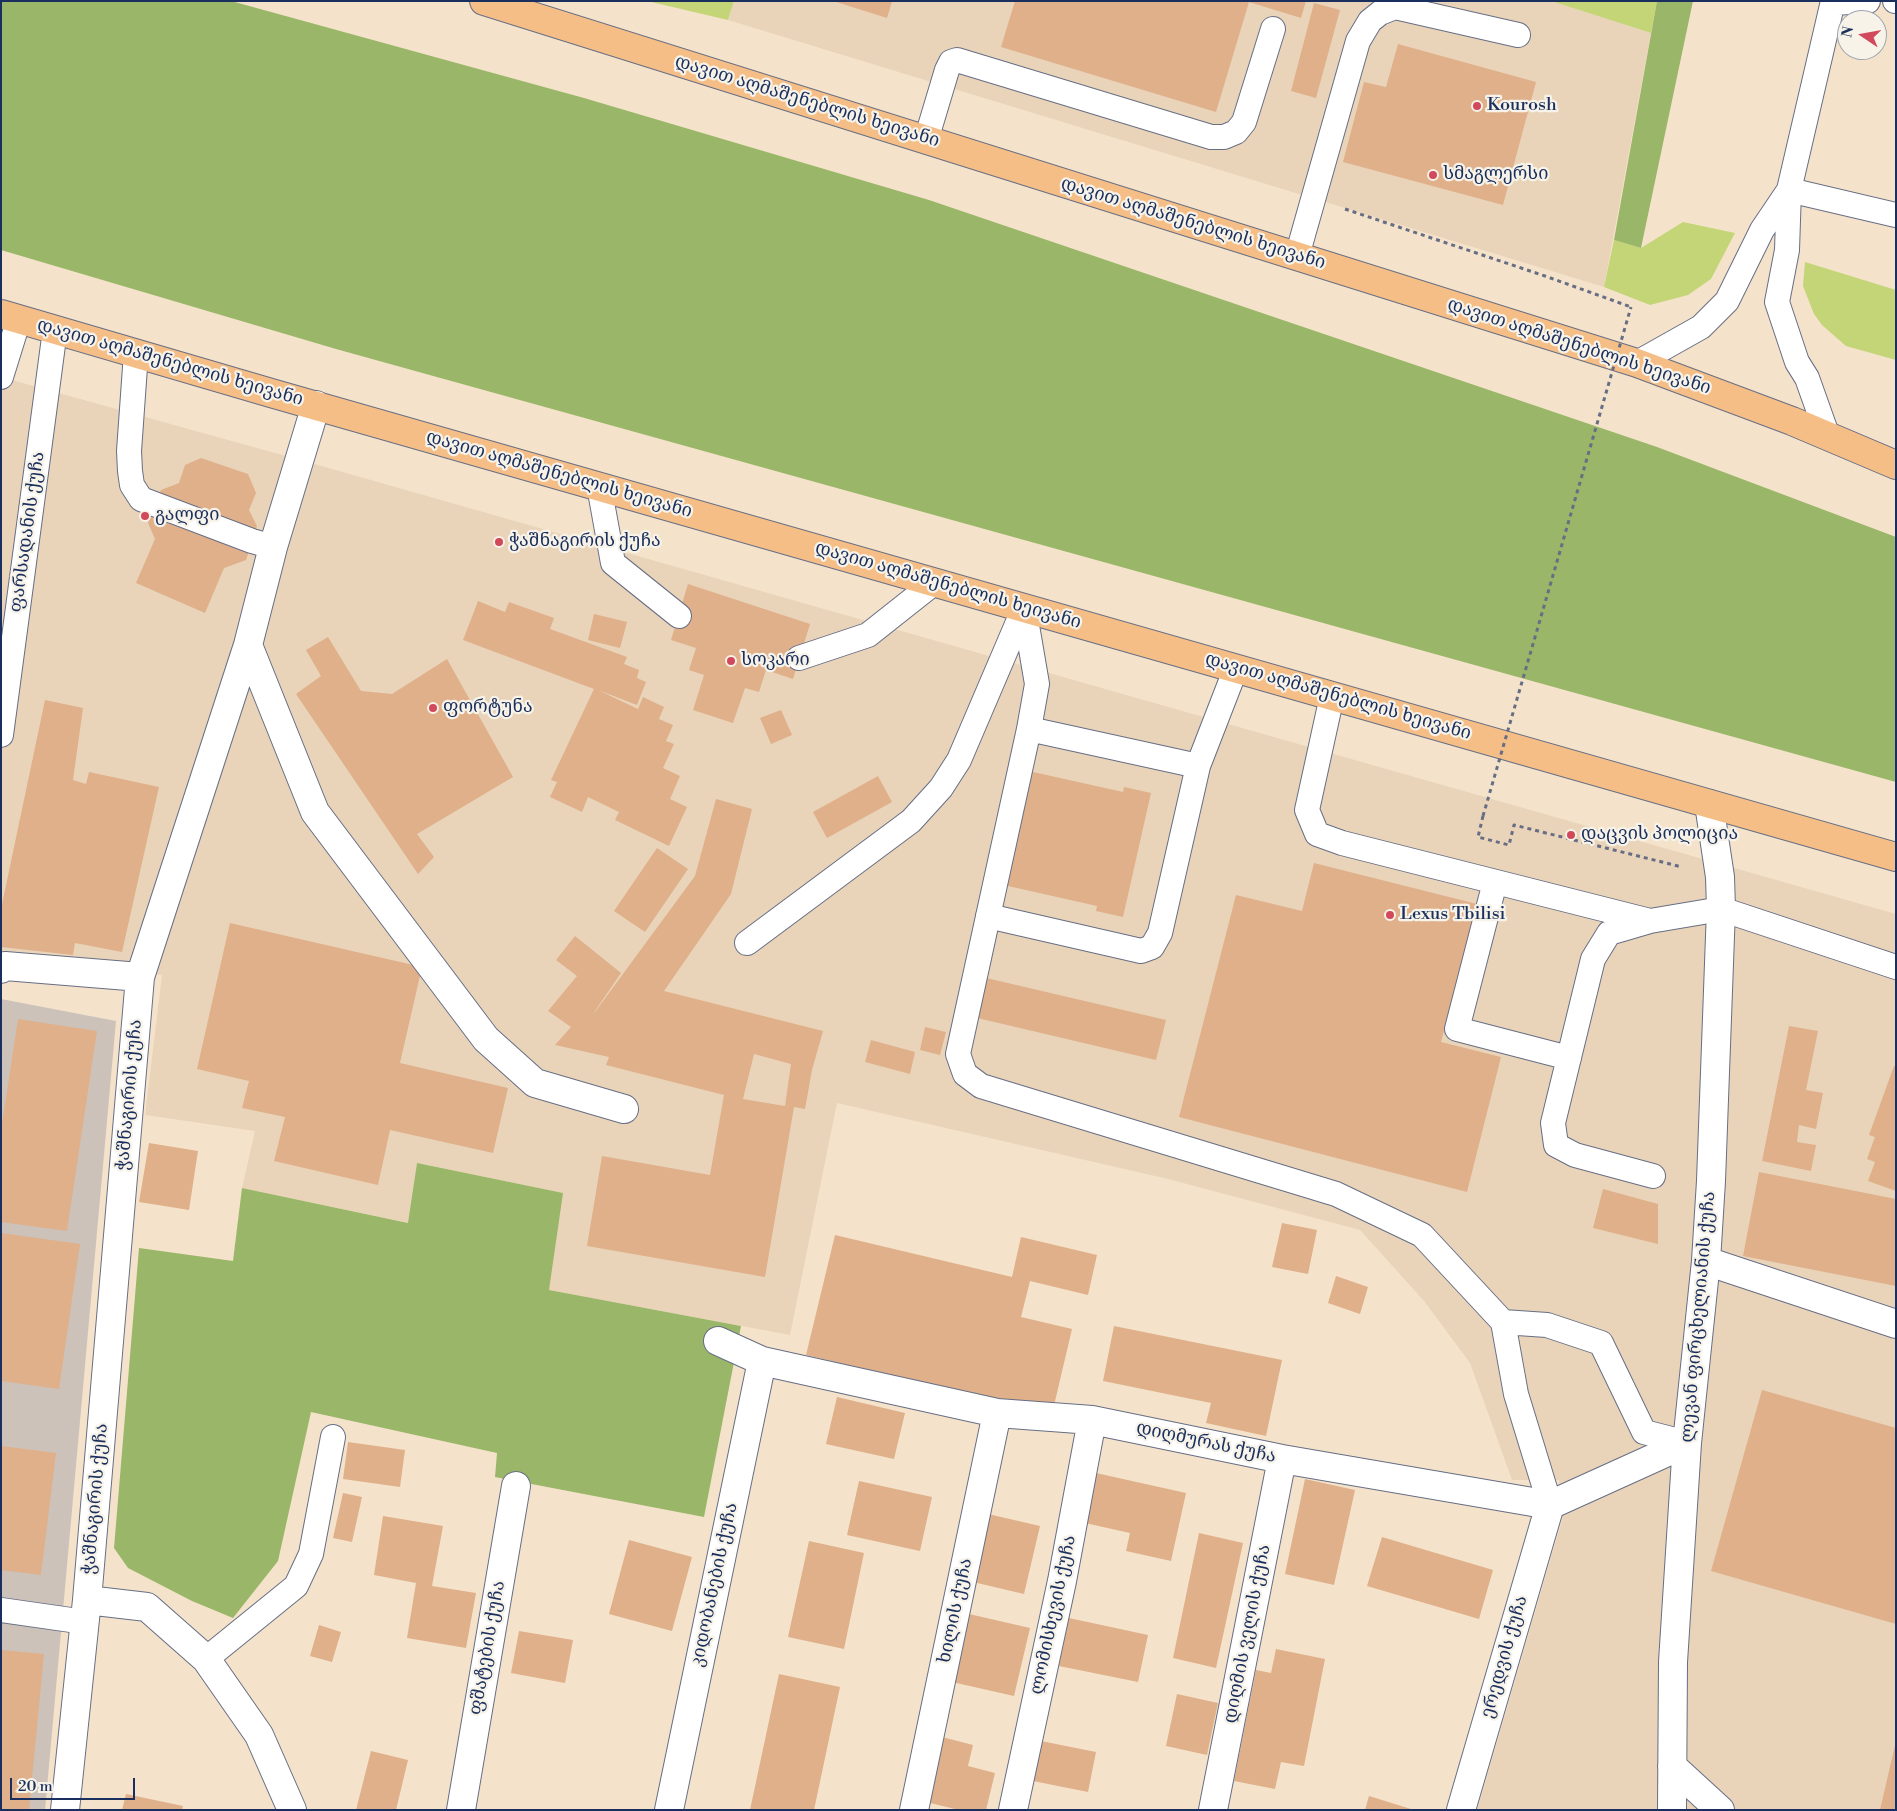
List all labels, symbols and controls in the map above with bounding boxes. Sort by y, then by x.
north arrow [1837,10,1887,60]
text: N [1838,25,1858,39]
street label: დავით აღმაშენებლის ხეივანი [672,51,942,153]
place label: Kourosh [1487,95,1557,117]
marker: Kourosh [1471,100,1483,112]
place label: სმაგლერსი [1443,164,1548,186]
marker: სმაგლერსი [1427,169,1439,181]
street label: დავით აღმაშენებლის ხეივანი [1058,173,1328,275]
street label: დავით აღმაშენებლის ხეივანი [1445,294,1713,400]
street label: დავით აღმაშენებლის ხეივანი [35,315,305,411]
street label: დავით აღმაშენებლის ხეივანი [424,427,694,523]
street label: ფარსადანის ქუჩა [6,450,50,614]
place label: გალფი [155,505,219,527]
marker: გალფი [139,510,151,522]
place label: ჭაშნაგირის ქუჩა [509,531,661,553]
marker: ჭაშნაგირის ქუჩა [493,536,505,548]
street label: დავით აღმაშენებლის ხეივანი [813,538,1083,634]
street label: დავით აღმაშენებლის ხეივანი [1203,649,1473,745]
place label: სოკარი [741,650,810,672]
marker: სოკარი [725,655,737,667]
place label: ფორტუნა [443,697,533,719]
marker: ფორტუნა [427,702,439,714]
place label: დაცვის პოლიცია [1581,824,1738,846]
marker: დაცვის პოლიცია [1565,829,1577,841]
place label: Lexus Tbilisi [1400,904,1506,926]
marker: Lexus Tbilisi [1384,909,1396,921]
street label: ჭაშნაგირის ქუჩა [113,1019,147,1171]
street label: ლევან ფირცხელიანის ქუჩა [1677,1191,1721,1443]
street label: დიღმურას ქუჩა [1134,1418,1278,1468]
street label: ჭაშნაგირის ქუჩა [79,1423,113,1575]
street label: კიდობანების ქუჩა [687,1501,743,1669]
street label: ლომისხევის ქუჩა [1027,1533,1081,1697]
street label: დიღმის ველის ქუჩა [1220,1543,1276,1725]
street label: ხილის ქუჩა [934,1556,978,1666]
street label: ფშატების ქუჩა [466,1579,510,1717]
street label: ერედვის ქუჩა [1477,1593,1533,1721]
scale bar [12,1768,138,1800]
text: 20 m [18,1777,53,1796]

